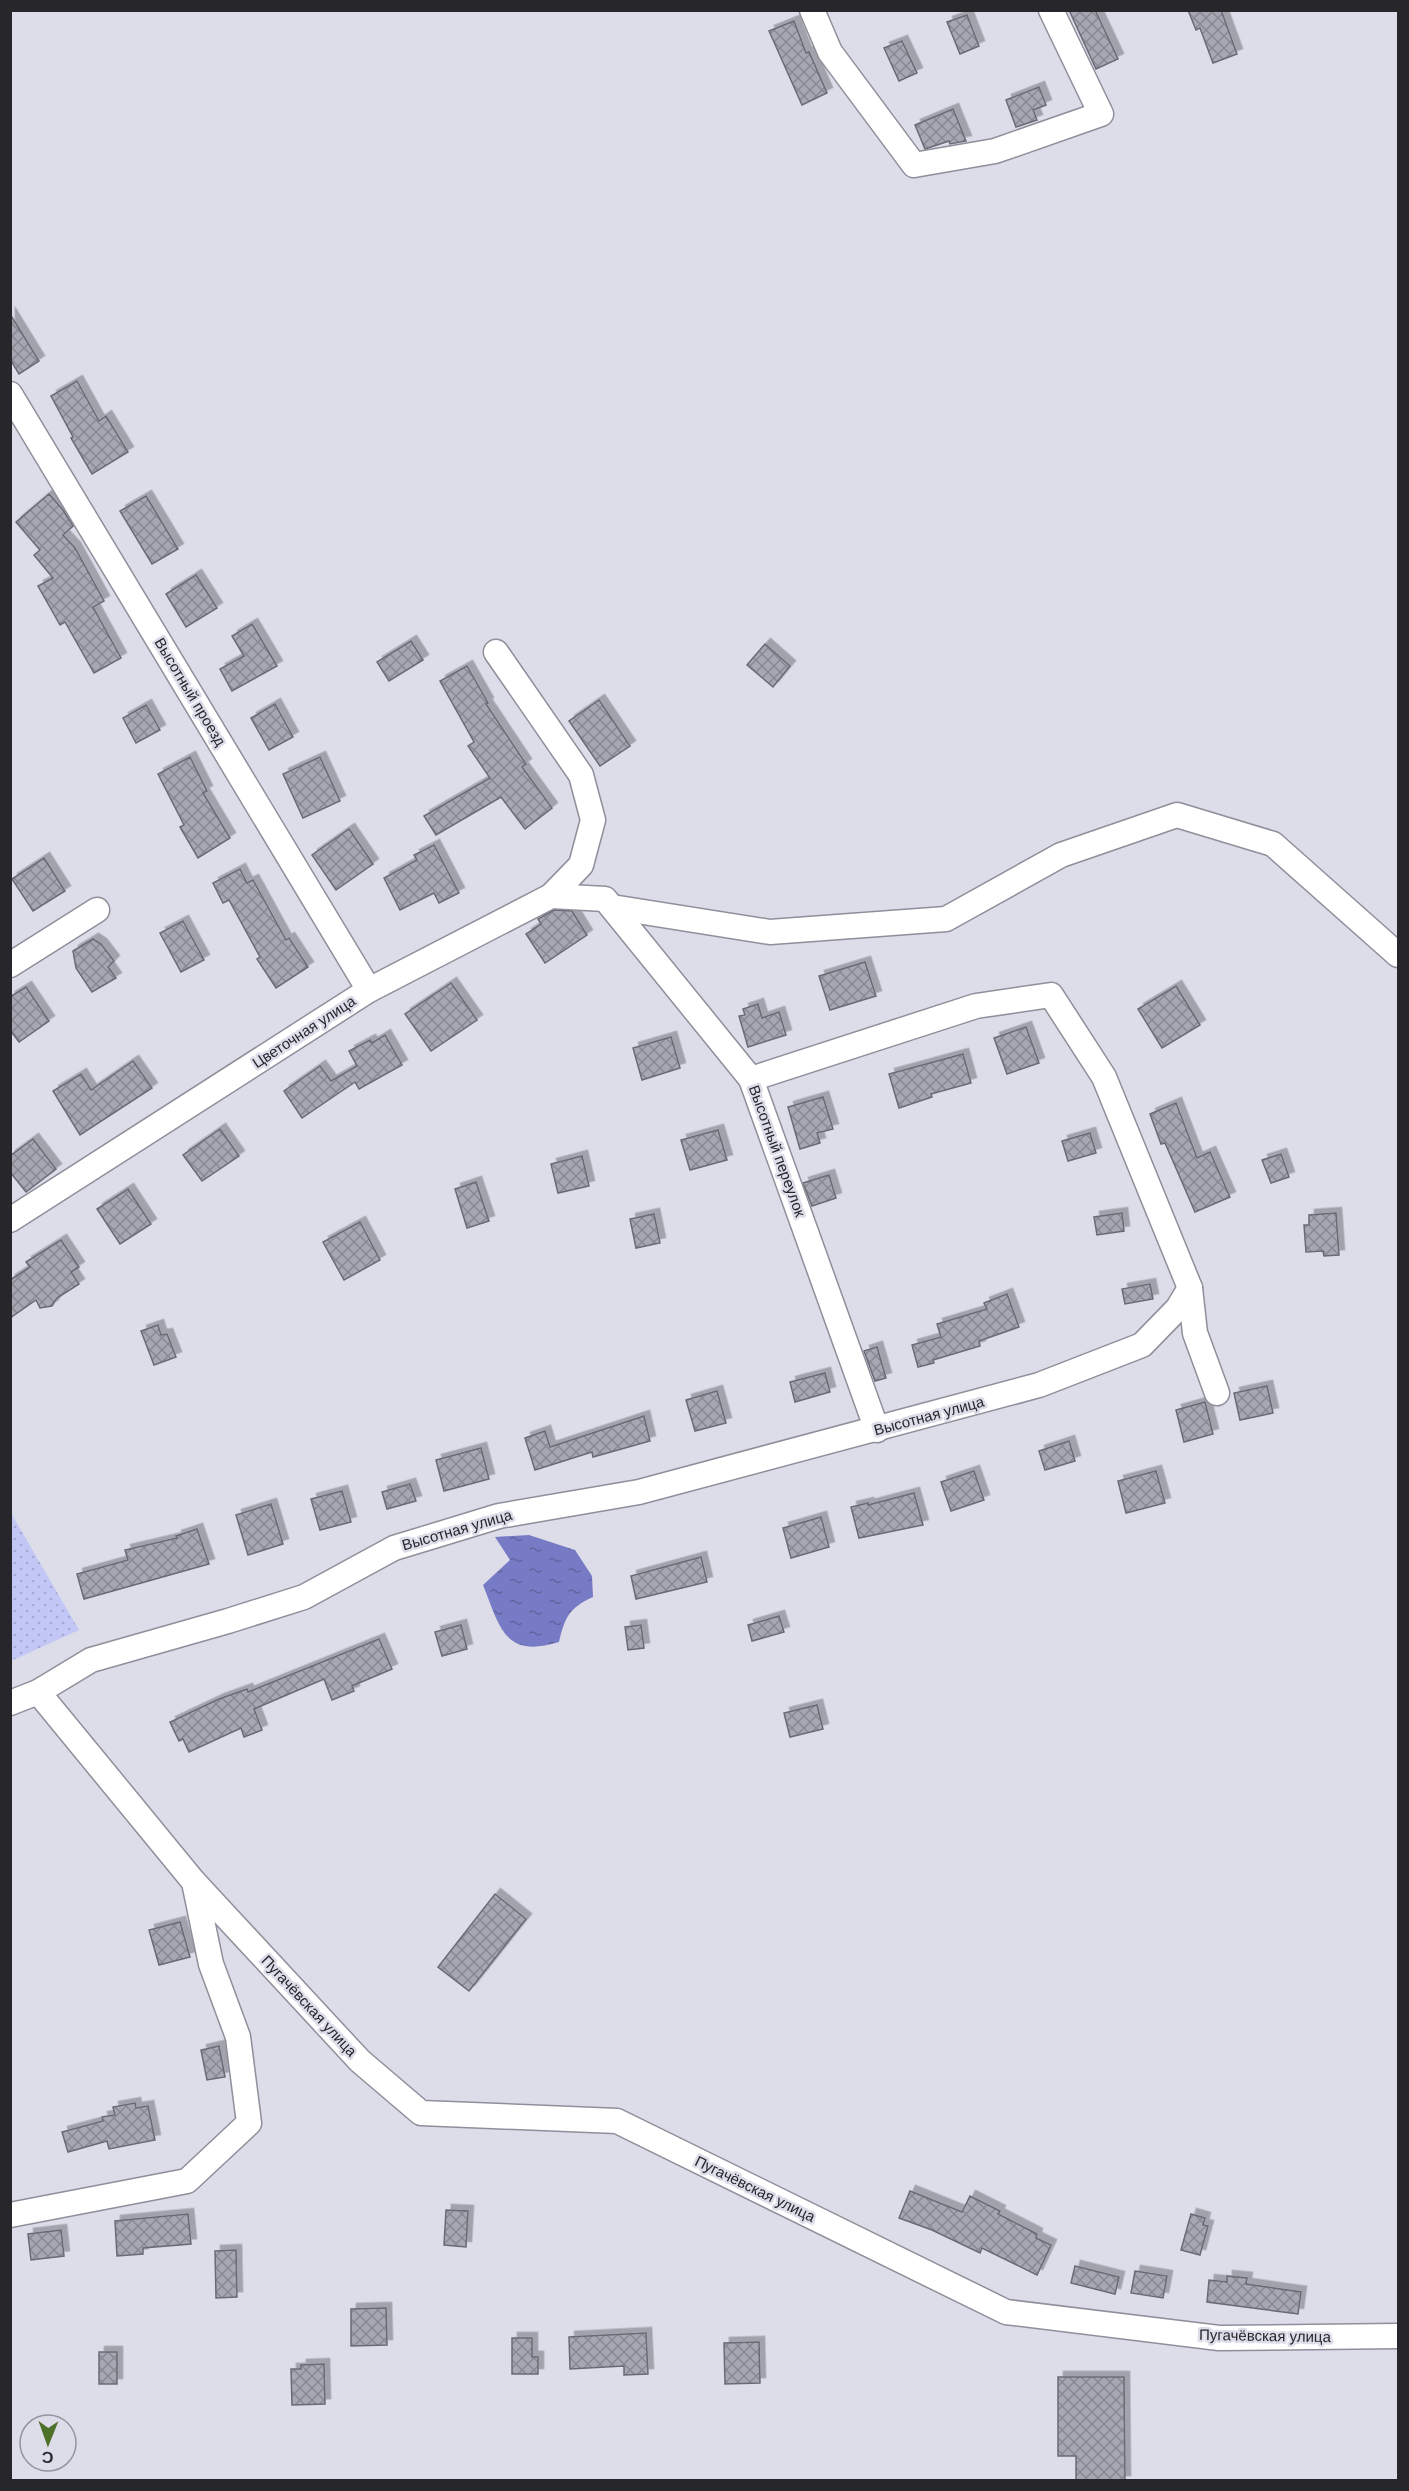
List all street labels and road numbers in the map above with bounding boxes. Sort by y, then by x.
street label: Высотный проезд [151,635,230,749]
street label: Цветочная улица [249,992,359,1071]
street label: Высотный переулок [746,1083,809,1219]
street label: Высотная улица [872,1392,987,1438]
street label: Высотная улица [400,1506,514,1553]
street label: Пугачёвская улица [258,1952,361,2060]
street label: Пугачёвская улица [692,2152,819,2225]
street label: Пугачёвская улица [1199,2326,1332,2345]

